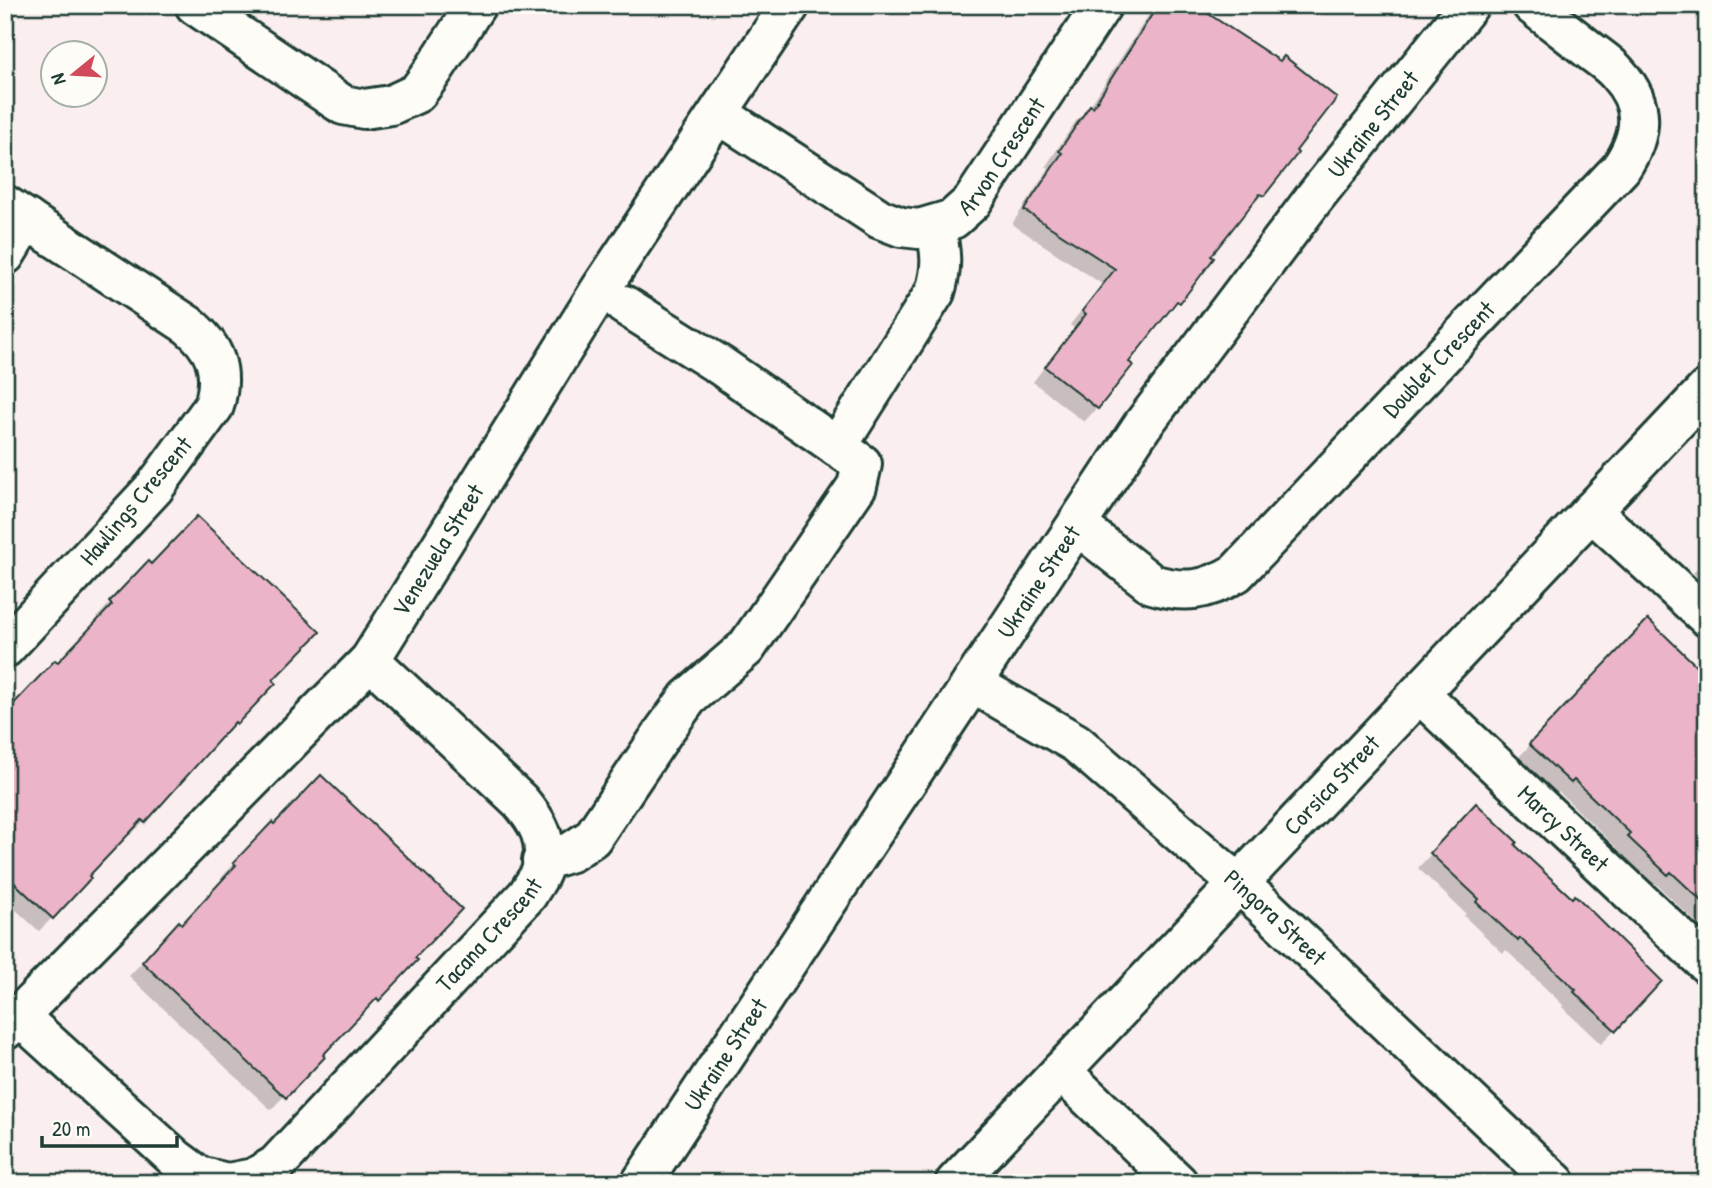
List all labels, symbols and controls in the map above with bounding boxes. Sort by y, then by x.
north arrow [38,38,108,108]
street label: Ukraine Street [1320,63,1426,184]
text: N [44,70,72,88]
street label: Arvon Crescent [950,90,1052,222]
street label: Doublet Crescent [1375,293,1502,424]
street label: Hawlings Crescent [72,429,199,572]
street label: Venezuela Street [384,477,491,622]
street label: Ukraine Street [989,518,1087,644]
street label: Corsica Street [1276,727,1387,842]
street label: Marcy Street [1511,777,1617,879]
street label: Pingora Street [1218,862,1334,973]
street label: Tacana Crescent [428,870,549,998]
street label: Ukraine Street [676,991,775,1117]
scale bar [42,1104,177,1148]
text: 20 m [52,1114,90,1143]

